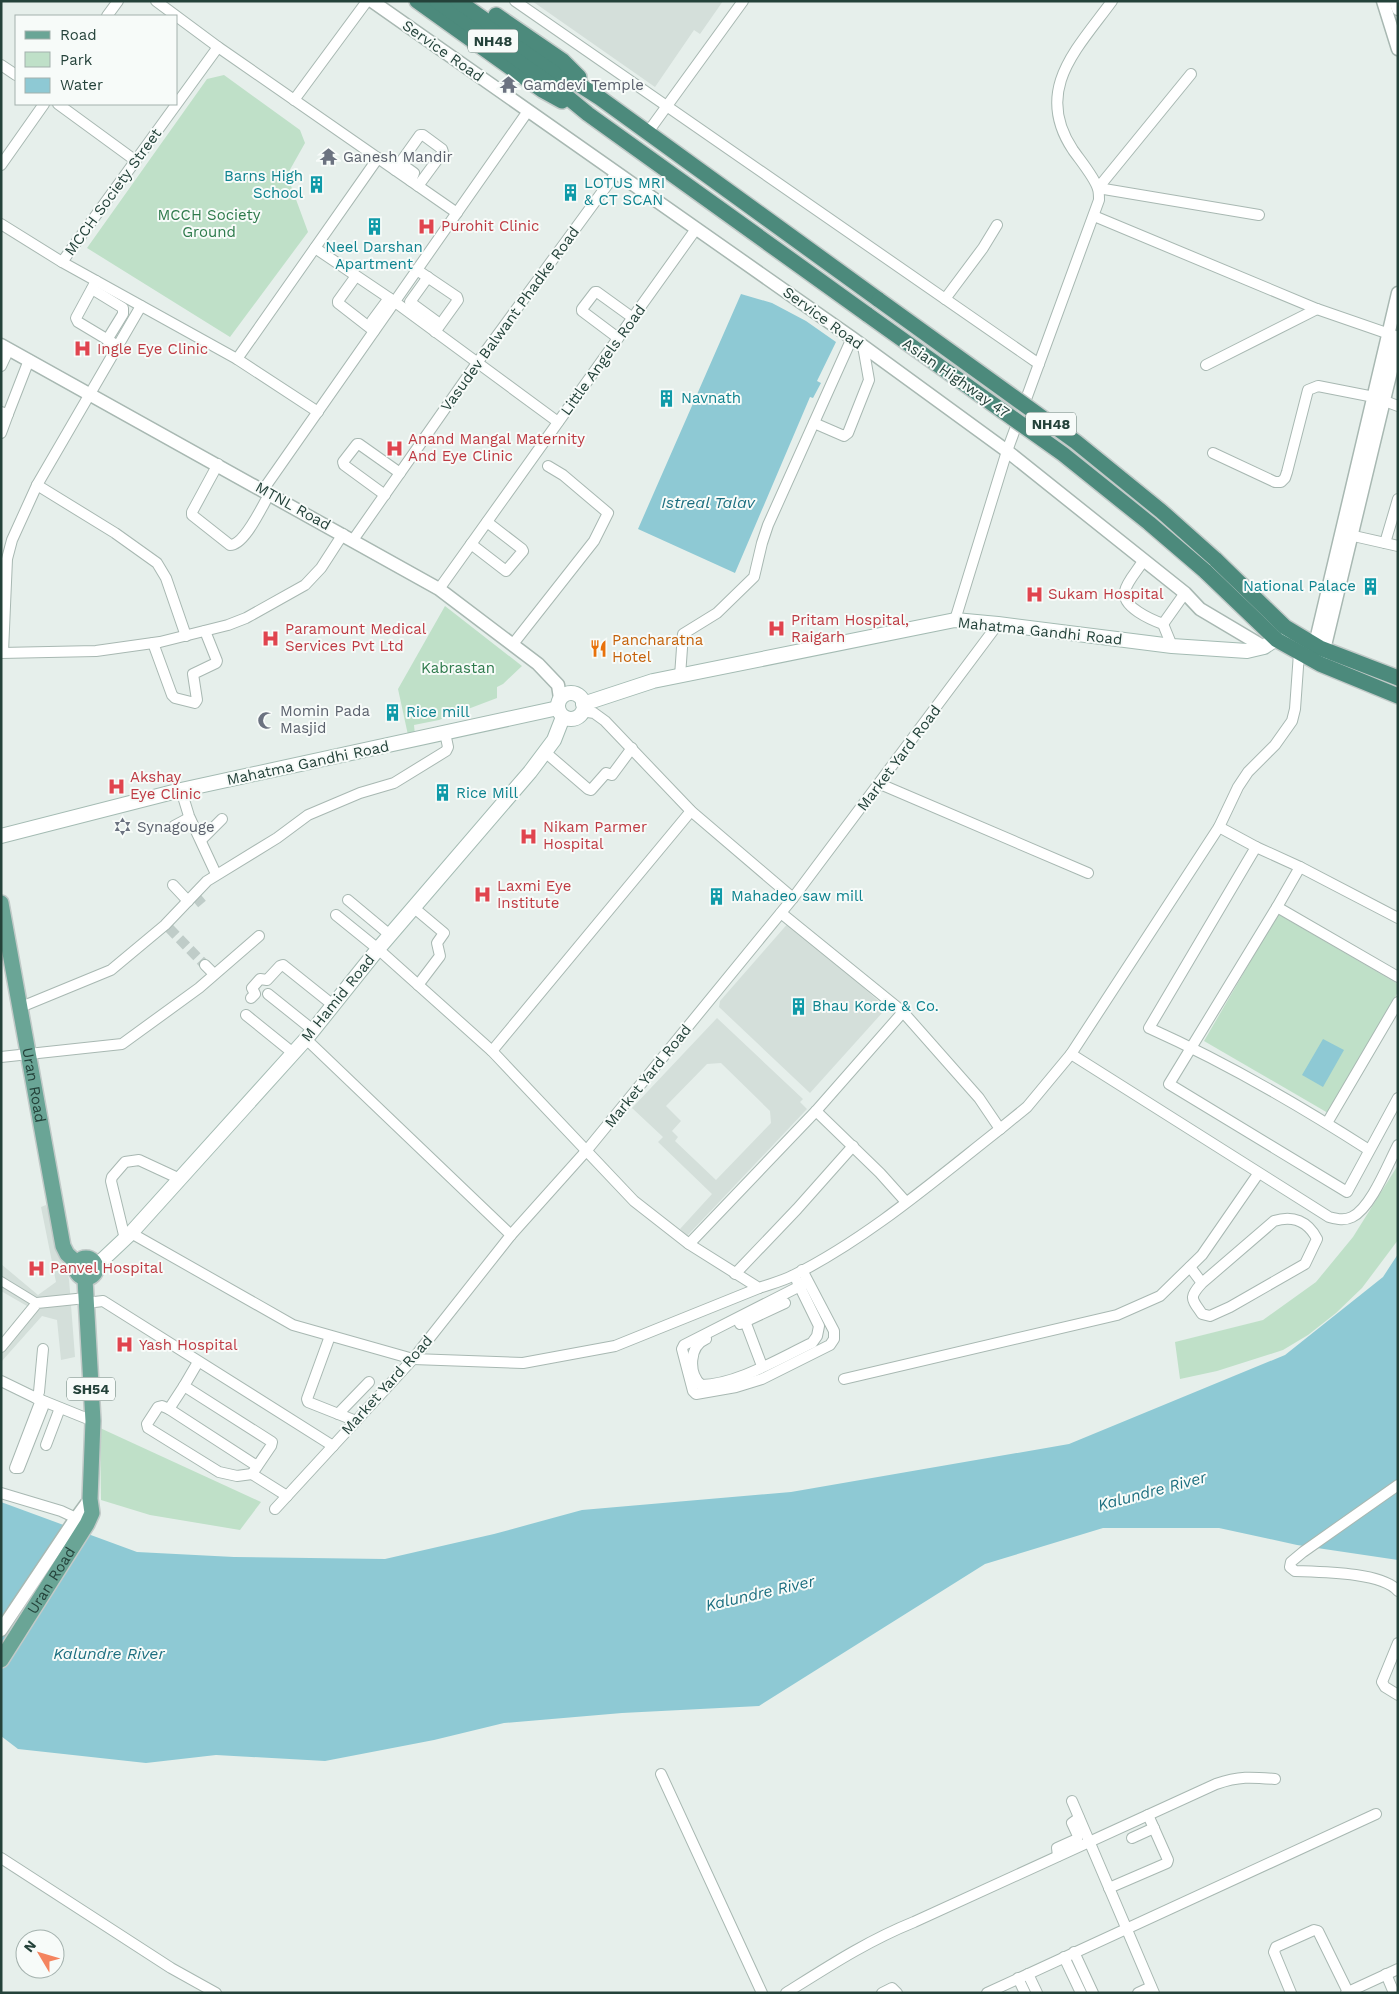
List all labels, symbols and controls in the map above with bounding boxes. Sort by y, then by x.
legend [15,15,178,105]
street label: Service Road [399,16,487,86]
text: Road [60,26,97,44]
road number: NH48 [468,29,518,52]
text: Park [60,51,93,69]
temple icon: Gamdevi Temple [499,75,519,95]
text: Water [60,76,103,94]
place label: Gamdevi Temple [523,76,644,94]
street label: MCCH Society Street [61,124,166,259]
temple icon: Ganesh Mandir [319,147,339,167]
place label: Ganesh Mandir [343,148,453,166]
place label: Barns High School [224,167,303,202]
place label: LOTUS MRI & CT SCAN [584,174,665,209]
building icon: Barns High School [307,175,327,195]
building icon: LOTUS MRI & CT SCAN [560,182,580,202]
park label: MCCH Society Ground [158,206,261,241]
building icon: Neel Darshan Apartment [364,216,384,236]
hospital icon: Purohit Clinic [417,216,437,236]
place label: Purohit Clinic [441,217,540,235]
street label: Vasudev Balwant Phadke Road [437,223,583,415]
place label: Neel Darshan Apartment [325,238,423,273]
street label: Service Road [779,283,867,353]
street label: Little Angels Road [557,301,649,419]
street label: Asian Highway 47 [899,334,1013,422]
hospital icon: Ingle Eye Clinic [73,339,93,359]
place label: Ingle Eye Clinic [97,340,208,358]
building icon: Navnath [657,388,677,408]
place label: Navnath [681,389,741,407]
road number: NH48 [1026,412,1076,436]
place label: Anand Mangal Maternity And Eye Clinic [408,430,585,465]
hospital icon: Anand Mangal Maternity And Eye Clinic [384,438,404,458]
street label: MTNL Road [252,478,334,534]
water label: Istreal Talav [661,493,756,512]
building icon: National Palace [1360,576,1380,596]
place label: National Palace [1243,577,1356,595]
hospital icon: Sukam Hospital [1024,584,1044,604]
place label: Sukam Hospital [1048,585,1164,603]
place label: Pritam Hospital, Raigarh [791,611,909,646]
street label: Mahatma Gandhi Road [957,613,1123,649]
hospital icon: Pritam Hospital, Raigarh [767,619,787,639]
place label: Paramount Medical Services Pvt Ltd [285,620,427,655]
hospital icon: Paramount Medical Services Pvt Ltd [261,628,281,648]
place label: Pancharatna Hotel [612,631,704,666]
restaurant icon: Pancharatna Hotel [588,639,608,659]
park label: Kabrastan [421,659,495,677]
place label: Momin Pada Masjid [280,702,370,737]
building icon: Rice mill [382,702,402,722]
street label: Market Yard Road [853,702,945,814]
place label: Rice mill [406,703,470,721]
mosque icon: Momin Pada Masjid [256,710,276,730]
street label: Mahatma Gandhi Road [225,737,391,789]
place label: Akshay Eye Clinic [130,768,201,803]
hospital icon: Akshay Eye Clinic [106,776,126,796]
building icon: Rice Mill [432,783,452,803]
place label: Rice Mill [456,784,518,802]
synagogue icon: Synagouge [113,817,133,837]
place label: Synagouge [137,818,215,836]
place label: Nikam Parmer Hospital [543,818,647,853]
hospital icon: Nikam Parmer Hospital [519,826,539,846]
place label: Laxmi Eye Institute [497,877,571,912]
hospital icon: Laxmi Eye Institute [473,885,493,905]
building icon: Mahadeo saw mill [707,886,727,906]
place label: Mahadeo saw mill [731,887,864,905]
street label: M Hamid Road [297,951,379,1045]
building icon: Bhau Korde & Co. [788,996,808,1016]
place label: Bhau Korde & Co. [812,997,939,1015]
street label: Market Yard Road [601,1021,695,1131]
street label: Uran Road [18,1046,50,1124]
hospital icon: Panvel Hospital [26,1258,46,1278]
place label: Panvel Hospital [50,1259,163,1277]
street label: Market Yard Road [338,1332,436,1438]
hospital icon: Yash Hospital [115,1335,135,1355]
place label: Yash Hospital [139,1336,238,1354]
road number: SH54 [67,1378,115,1400]
water label: Kalundre River [1096,1467,1209,1515]
street label: Uran Road [23,1544,79,1617]
water label: Kalundre River [704,1571,817,1615]
water label: Kalundre River [53,1644,166,1663]
north arrow [15,1929,65,1979]
text: N [20,1937,39,1955]

